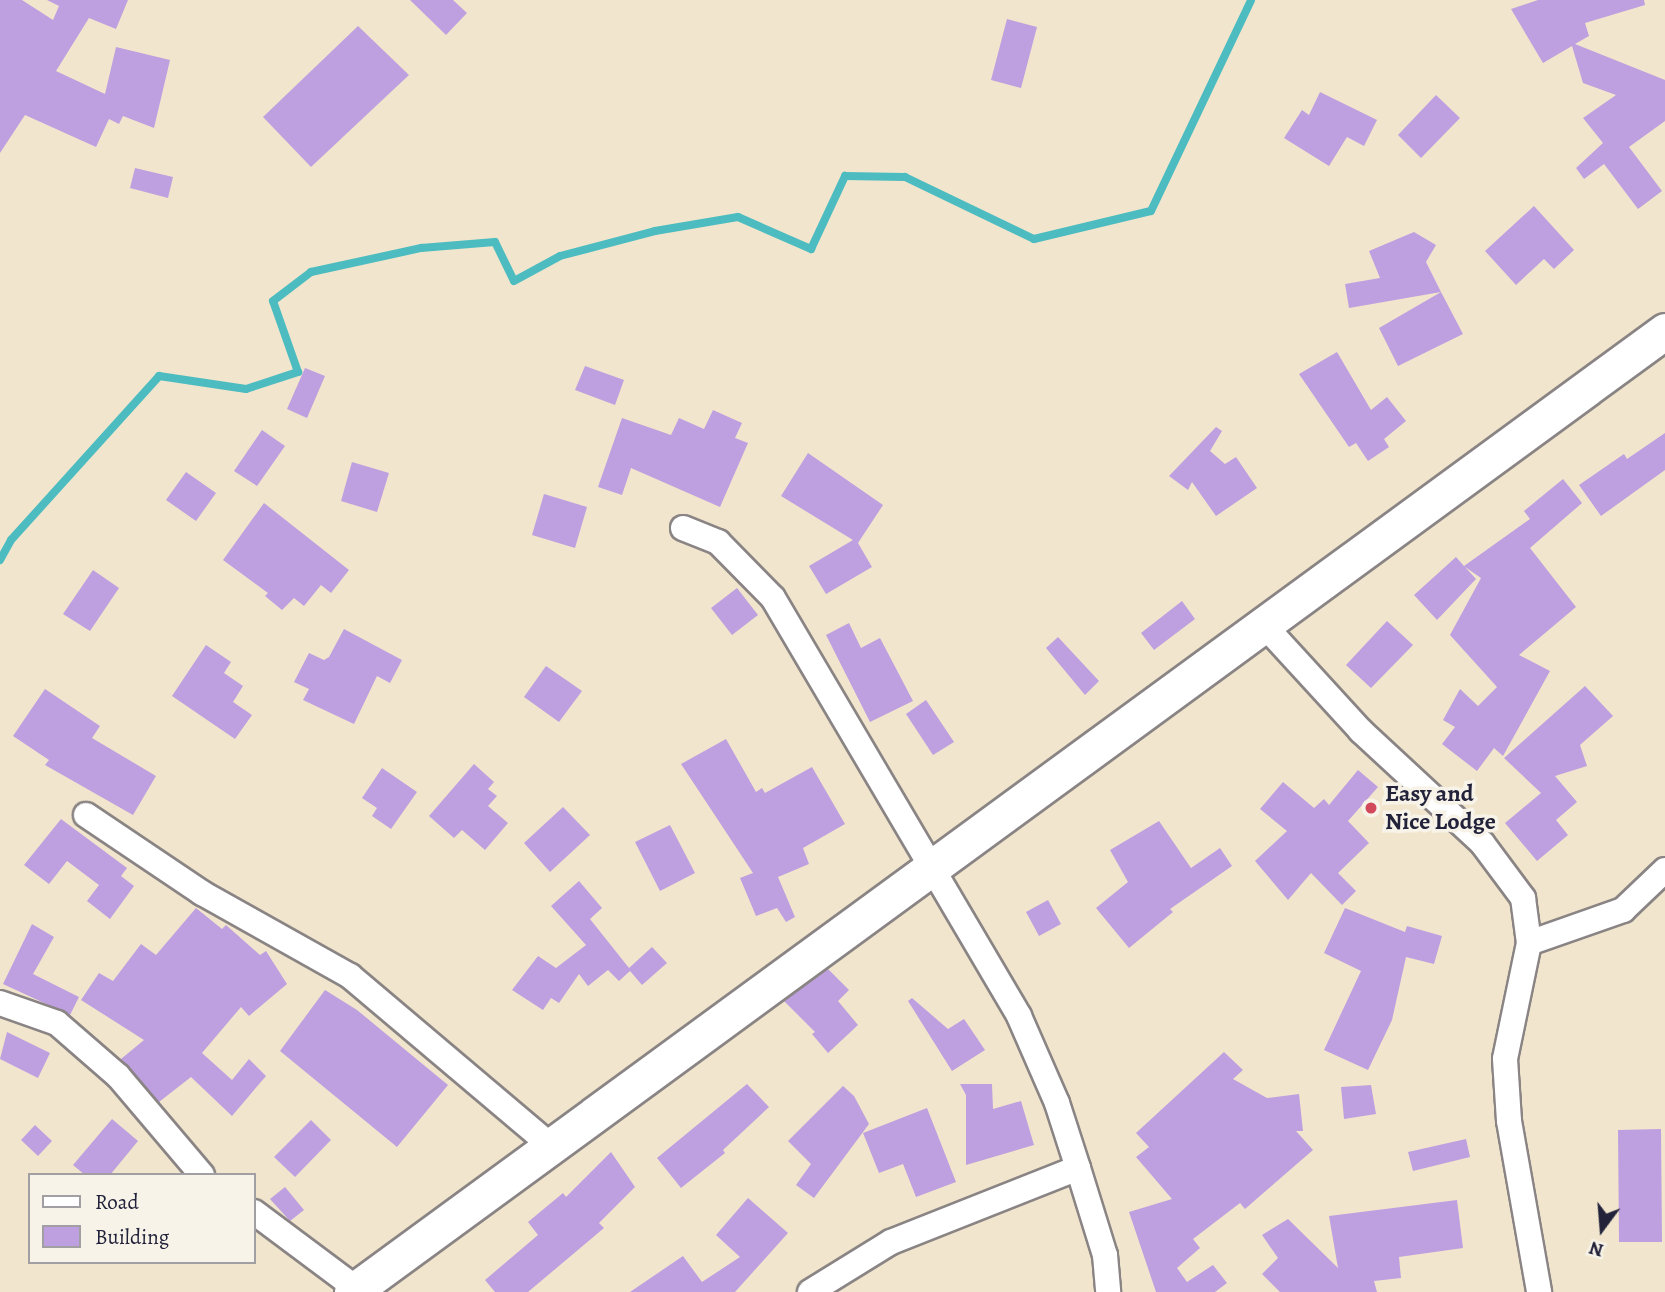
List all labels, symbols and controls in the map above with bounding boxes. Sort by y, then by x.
place label: Easy and Nice Lodge [1385,780,1496,836]
marker: Easy and Nice Lodge [1363,800,1379,816]
legend [28,1173,256,1264]
text: Road [95,1188,139,1216]
north arrow [1567,1194,1637,1264]
text: Building [95,1223,169,1251]
text: N [1586,1235,1606,1264]

